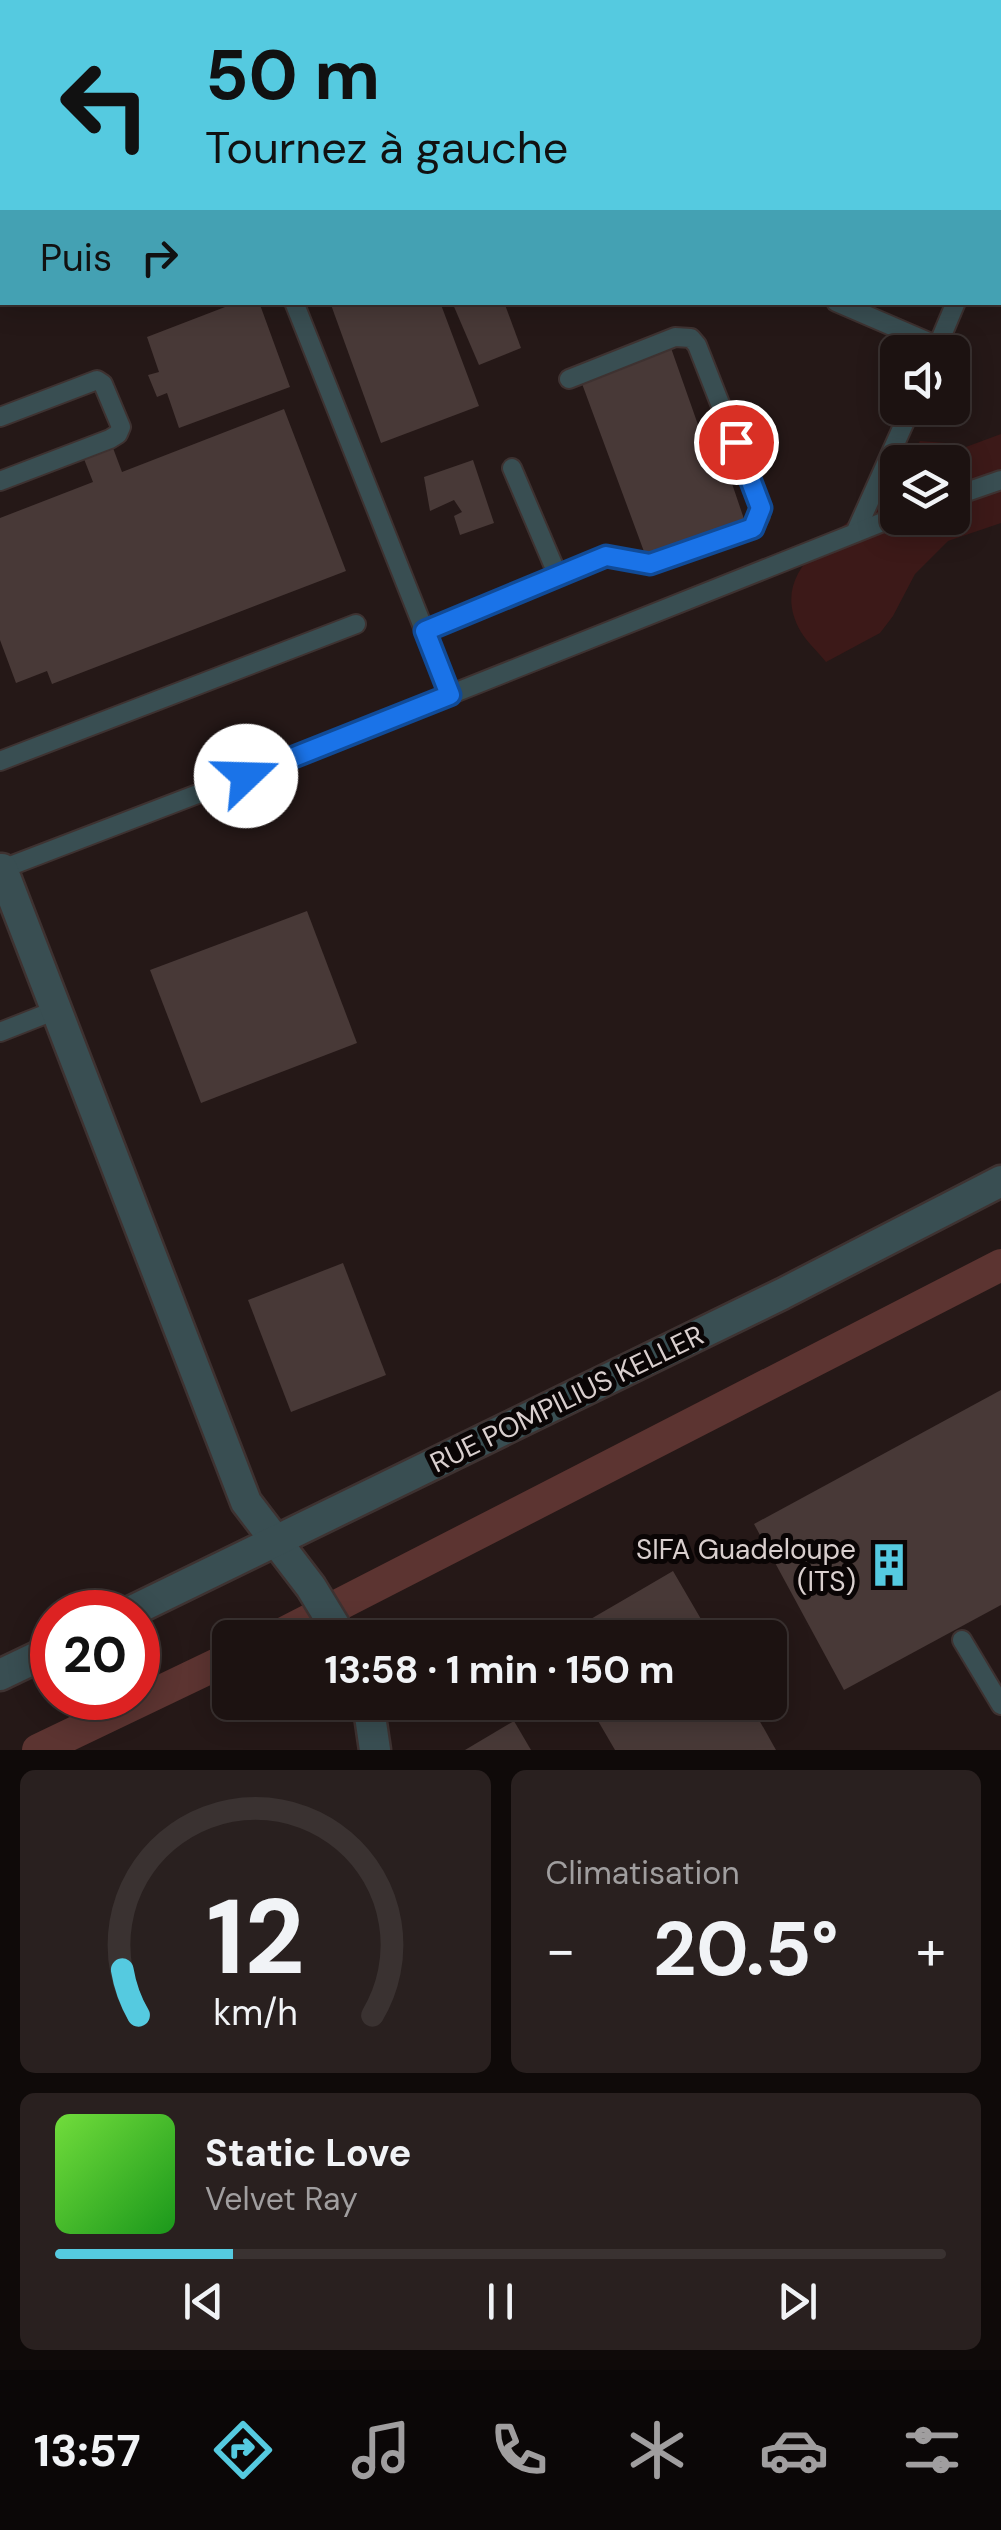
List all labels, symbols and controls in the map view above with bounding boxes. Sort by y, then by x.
text: 50 m [205,30,380,121]
icon: left [40,40,170,170]
text: Tournez à gauche [205,118,568,177]
icon: right [132,230,187,285]
text: Puis [40,233,112,283]
map controls [880,335,970,535]
button: sound [880,335,970,425]
pin [694,400,779,485]
icon: arrive [709,415,764,470]
button: layers [880,445,970,535]
position arrow [194,724,298,828]
street label: RUE POMPILIUS KELLER [424,1317,710,1481]
place label: SIFA Guadeloupe (ITS) [636,1531,856,1600]
building icon: SIFA Guadeloupe (ITS) [865,1541,913,1589]
speed limit sign: 20 [30,1590,160,1720]
text: 13:58 · 1 min · 150 m [324,1645,675,1695]
text: Climatisation [546,1852,740,1894]
text: 12 [206,1870,304,2005]
text: 20.5° [653,1901,839,1998]
text: − [546,1914,576,1986]
text: + [916,1914,946,1986]
text: km/h [213,1990,297,2036]
text: Static Love [205,2128,411,2178]
text: Velvet Ray [205,2178,358,2220]
icon: previous [176,2274,231,2329]
icon: pause [473,2274,528,2329]
icon: next [770,2274,825,2329]
icon: directions [208,2415,278,2485]
icon: music [346,2415,416,2485]
icon: phone [484,2415,554,2485]
icon: climate [622,2415,692,2485]
icon: car [759,2415,829,2485]
icon: filters [897,2415,967,2485]
text: 13:57 [34,2421,141,2480]

